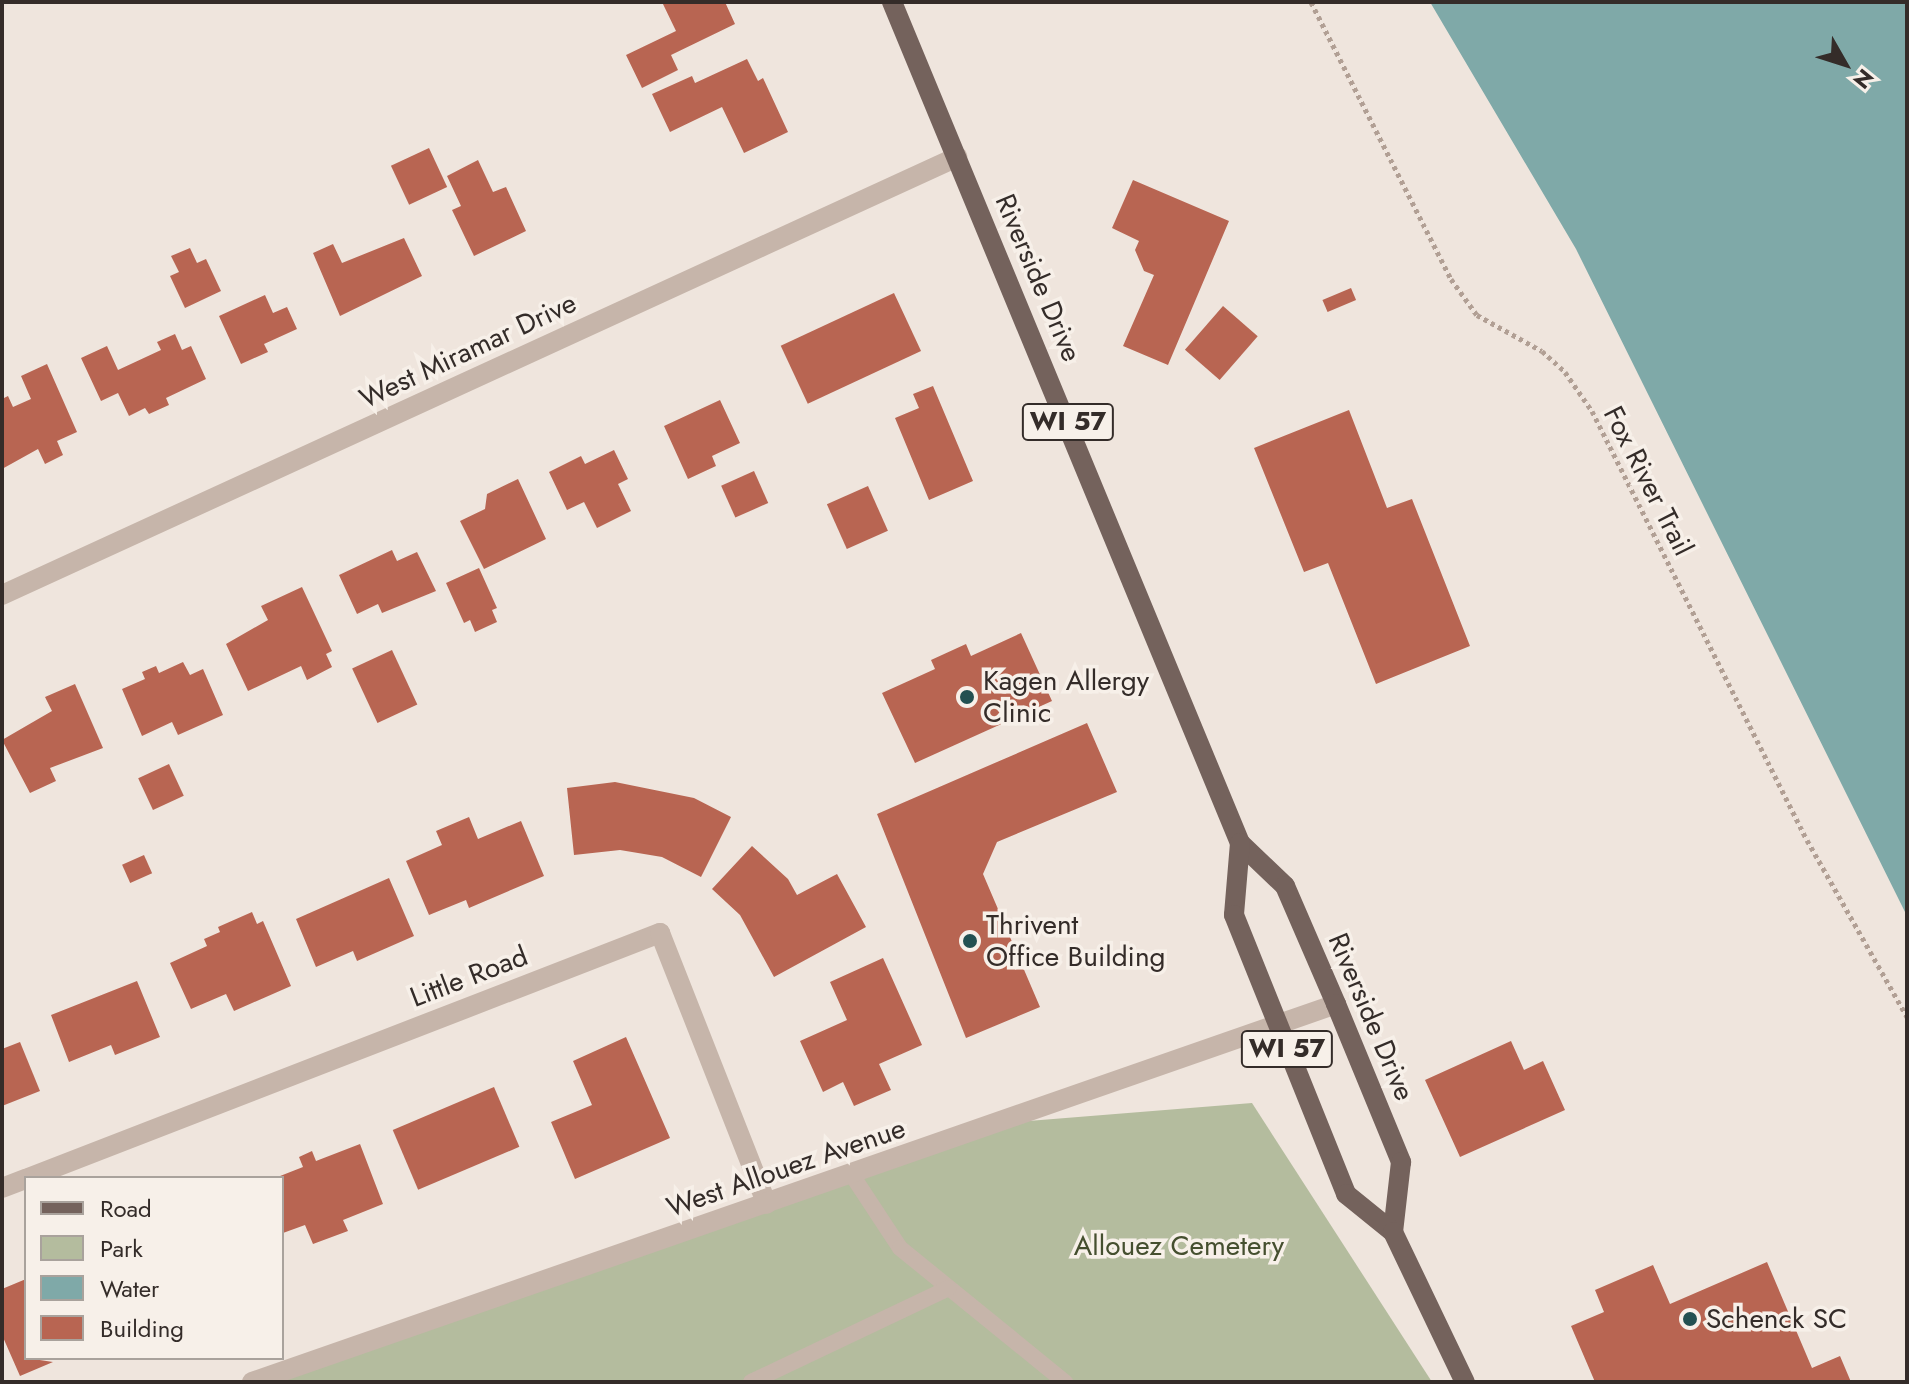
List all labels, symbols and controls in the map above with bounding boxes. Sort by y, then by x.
north arrow [1805,24,1885,104]
text: N [1846,62,1882,96]
street label: Riverside Drive [988,189,1088,367]
street label: West Miramar Drive [354,286,582,416]
road number: WI 57 [1020,400,1116,444]
street label: Fox River Trail [1596,401,1700,561]
place label: Kagen Allergy Clinic [983,664,1149,730]
marker: Kagen Allergy Clinic [958,688,976,706]
place label: Thrivent Office Building [986,908,1166,974]
street label: Riverside Drive [1321,928,1421,1106]
marker: Thrivent Office Building [961,932,979,950]
street label: Little Road [406,939,532,1015]
road number: WI 57 [1239,1027,1335,1071]
street label: West Allouez Avenue [662,1111,910,1225]
legend [24,1176,284,1360]
text: Road [100,1191,152,1226]
park label: Allouez Cemetery [1074,1229,1284,1263]
text: Park [100,1231,143,1266]
text: Water [100,1271,159,1306]
place label: Schenck SC [1706,1302,1847,1336]
marker: Schenck SC [1681,1310,1699,1328]
text: Building [100,1311,184,1346]

